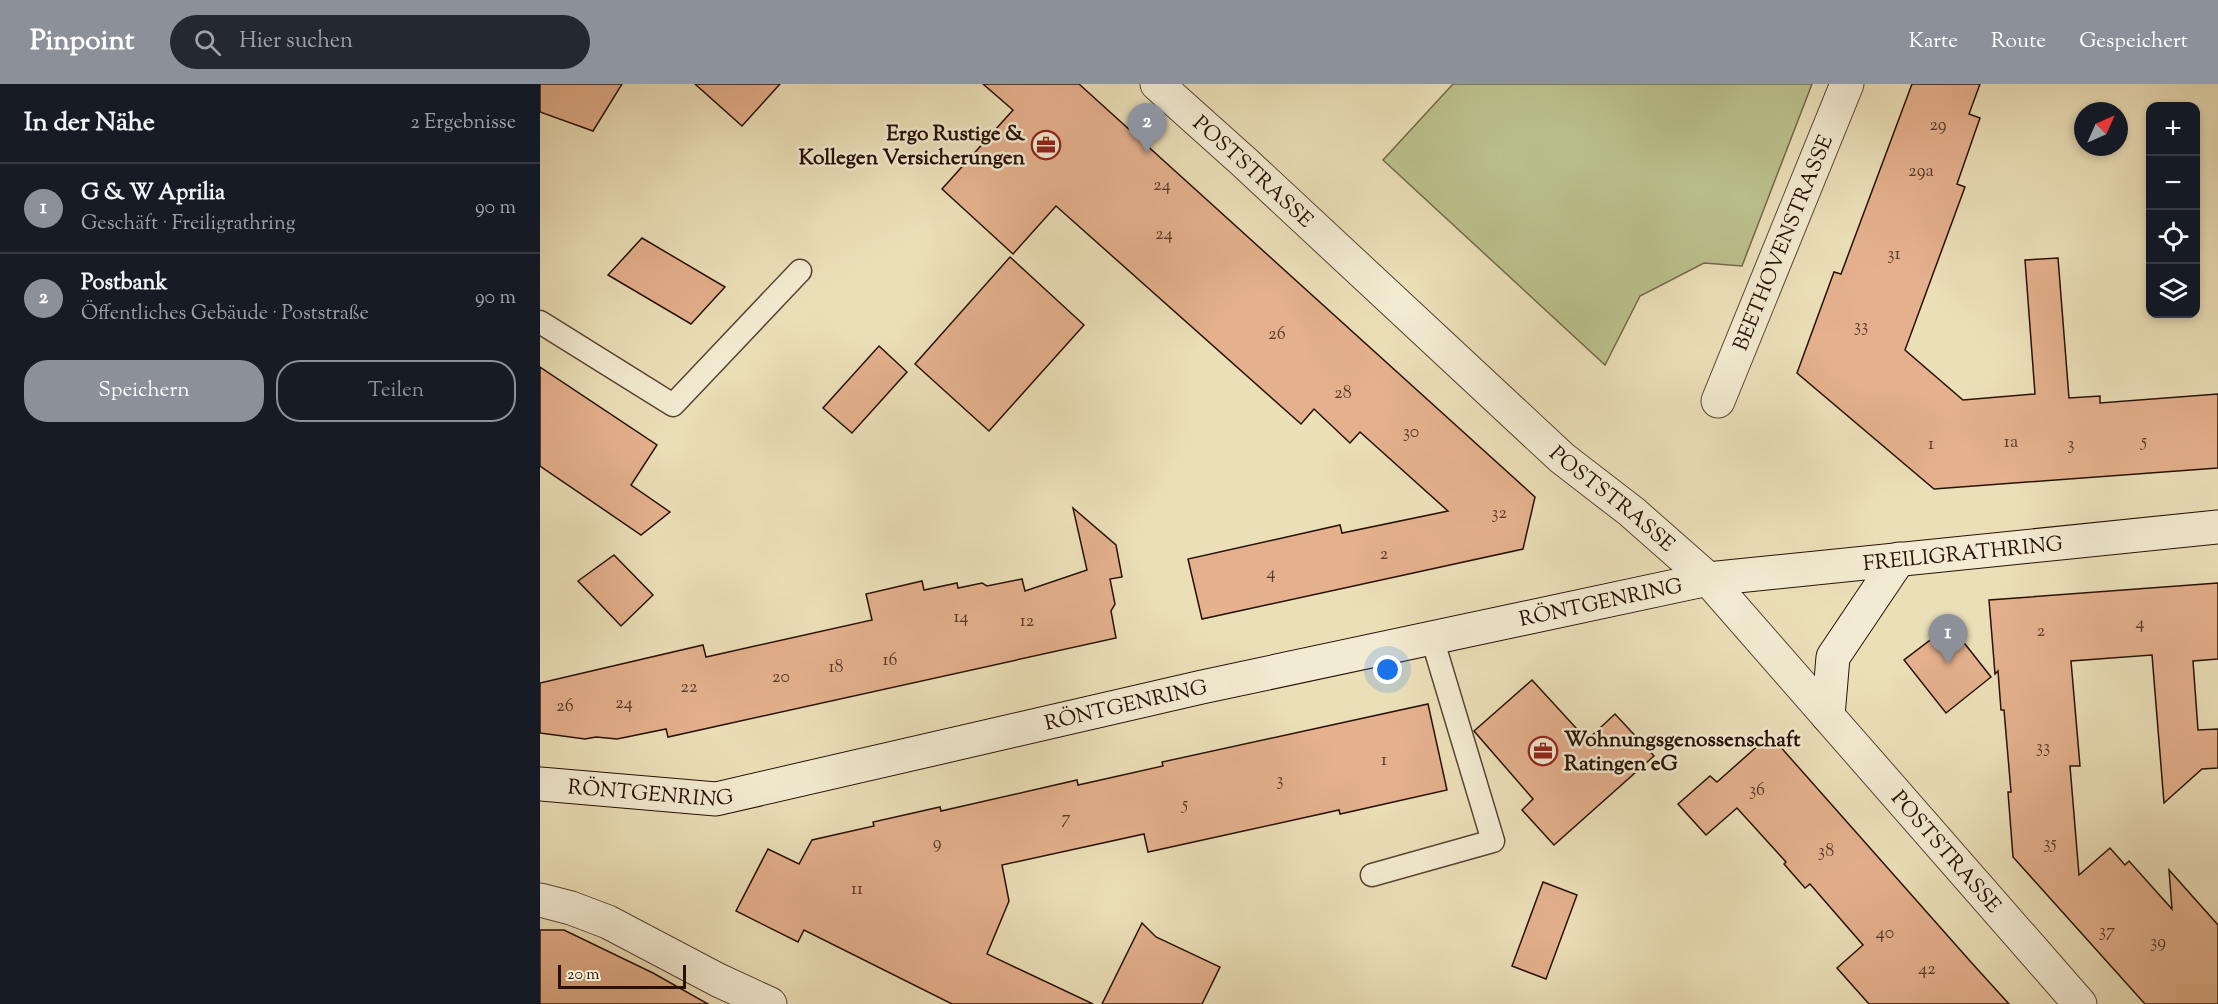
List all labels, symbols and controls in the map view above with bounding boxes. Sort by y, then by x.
search box [170,15,590,69]
text: Pinpoint [30,22,134,62]
icon: search [191,26,224,59]
text: Hier suchen [239,26,353,58]
text: Karte [1909,27,1958,57]
text: Route [1991,27,2046,57]
text: Gespeichert [2079,27,2188,57]
north arrow [2074,102,2128,156]
map controls [2146,102,2200,318]
button: + [2146,102,2200,156]
pin: 2 [1128,104,1166,153]
text: In der Nähe [24,105,155,142]
text: 2 Ergebnisse [411,109,516,138]
street label: POSTSTRASSE [1185,110,1319,236]
house number: 29 [1929,113,1947,139]
place label: Ergo Rustige & Kollegen Versicherungen [799,120,1026,174]
office icon: Ergo Rustige & Kollegen Versicherungen [1030,129,1062,161]
street label: BEETHOVENSTRASSE [1727,131,1842,356]
button: − [2146,156,2200,210]
house number: 29a [1908,159,1934,185]
house number: 24 [1153,173,1171,199]
text: G & W Aprilia [81,178,225,210]
text: 1 [40,194,47,223]
text: 90 m [475,194,516,223]
text: Geschäft · Freiligrathring [81,210,295,239]
button: locate [2146,210,2200,264]
house number: 24 [1155,222,1173,248]
house number: 31 [1887,242,1901,268]
button: layers [2146,264,2200,318]
text: Postbank [81,268,168,300]
text: 2 [39,284,48,313]
text: 90 m [475,284,516,313]
text: Öffentliches Gebäude · Poststraße [81,300,369,329]
house number: 33 [1854,314,1868,340]
house number: 26 [1268,322,1286,348]
button: Speichern [24,360,264,422]
button: Teilen [276,360,516,422]
house number: 28 [1334,381,1352,407]
house number: 30 [1403,420,1419,446]
house number: 5 [2140,429,2147,455]
house number: 1a [2004,430,2018,456]
house number: 1 [1928,432,1934,458]
house number: 3 [2067,432,2075,458]
street label: POSTSTRASSE [1541,440,1681,560]
house number: 32 [1491,501,1507,527]
street label: FREILIGRATHRING [1862,530,2064,580]
house number: 2 [1380,542,1389,568]
house number: 4 [1266,561,1276,587]
street label: RÖNTGENRING [1517,572,1685,636]
house number: 14 [953,605,969,631]
house number: 12 [1020,609,1035,635]
house number: 4 [2135,611,2145,637]
pin: 1 [1928,614,1968,664]
house number: 2 [2037,619,2046,645]
house number: 16 [882,648,898,674]
house number: 18 [828,655,844,681]
your location [1373,655,1402,684]
house number: 20 [772,665,790,691]
street label: RÖNTGENRING [1042,673,1210,740]
house number: 22 [681,675,698,701]
house number: 24 [615,691,633,717]
house number: 26 [556,694,574,720]
place label: Wohnungsgenossenschaft Ratingen eG [1564,726,1801,780]
office icon: Wohnungsgenossenschaft Ratingen eG [1527,735,1559,767]
house number: 33 [2036,735,2050,761]
house number: 1 [1381,748,1387,774]
house number: 3 [1276,768,1284,794]
street label: RÖNTGENRING [566,773,737,816]
house number: 36 [1749,778,1765,804]
street label: POSTSTRASSE [1883,785,2007,921]
house number: 5 [1181,792,1188,818]
house number: 7 [1061,806,1071,832]
house number: 9 [933,831,942,857]
house number: 35 [2043,831,2057,857]
house number: 38 [1818,839,1834,865]
house number: 11 [851,877,863,903]
house number: 37 [2099,919,2115,945]
house number: 40 [1876,921,1894,947]
house number: 39 [2150,930,2166,956]
house number: 42 [1918,957,1936,983]
scale bar [558,962,686,990]
text: 20 m [567,964,600,987]

